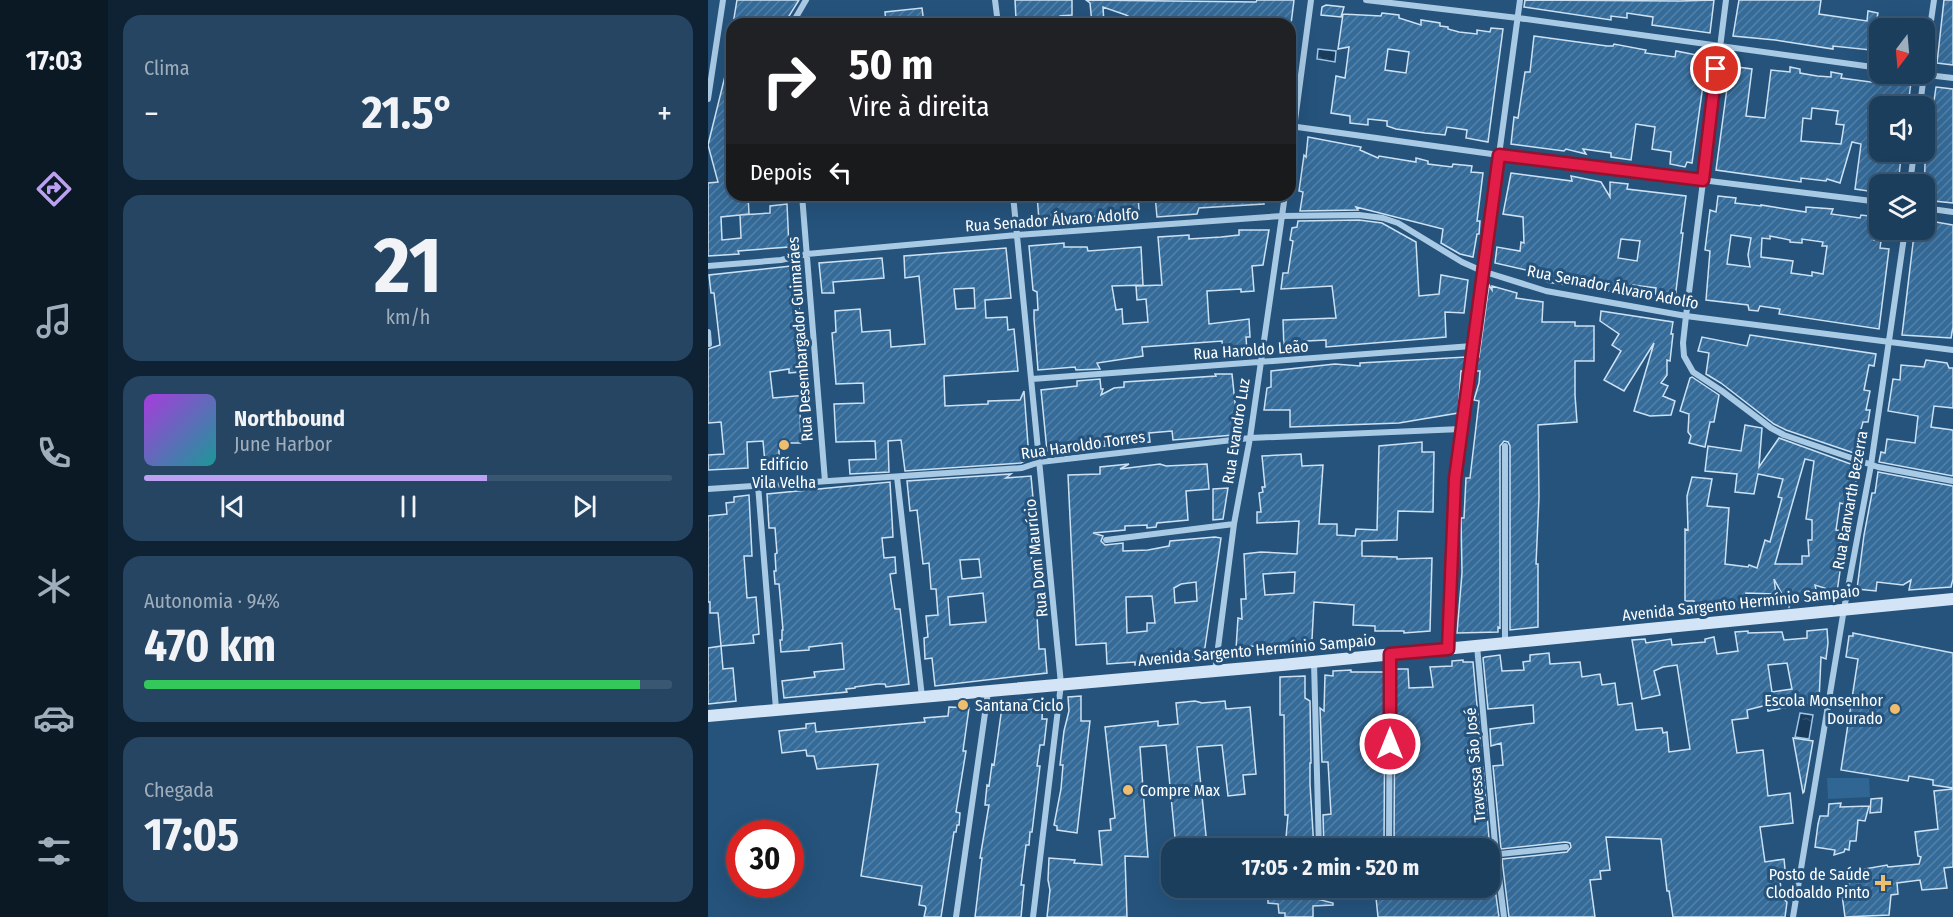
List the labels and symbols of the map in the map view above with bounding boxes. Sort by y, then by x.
north arrow [1869,18,1935,84]
pin [1690,43,1741,94]
street label: Rua Senador Álvaro Adolfo [964,204,1140,236]
street label: Rua Desembargador Guimarães [783,236,817,442]
street label: Rua Senador Álvaro Adolfo [1526,261,1700,313]
street label: Rua Haroldo Leão [1193,336,1309,364]
street label: Rua Evandro Luz [1218,377,1254,485]
street label: Rua Haroldo Torres [1020,427,1146,463]
street label: Rua Banvarth Bezerra [1828,429,1872,571]
marker: Edifício Vila Velha [777,438,791,452]
place label: Edifício Vila Velha [752,455,816,492]
street label: Rua Dom Maurício [1020,498,1052,618]
street label: Avenida Sargento Hermínio Sampaio [1621,581,1861,625]
street label: Avenida Sargento Hermínio Sampaio [1137,630,1377,670]
place label: Escola Monsenhor Dourado [1764,691,1883,728]
place label: Santana Ciclo [975,696,1064,715]
marker: Santana Ciclo [956,698,970,712]
marker: Escola Monsenhor Dourado [1888,702,1902,716]
street label: Travessa São José [1461,707,1489,823]
position arrow [1358,712,1422,776]
place label: Compre Max [1140,781,1220,800]
marker: Compre Max [1121,783,1135,797]
speed limit sign: 30 [726,820,804,898]
place label: Posto de Saúde Clodoaldo Pinto [1766,865,1870,902]
marker: Posto de Saúde Clodoaldo Pinto [1874,874,1892,892]

